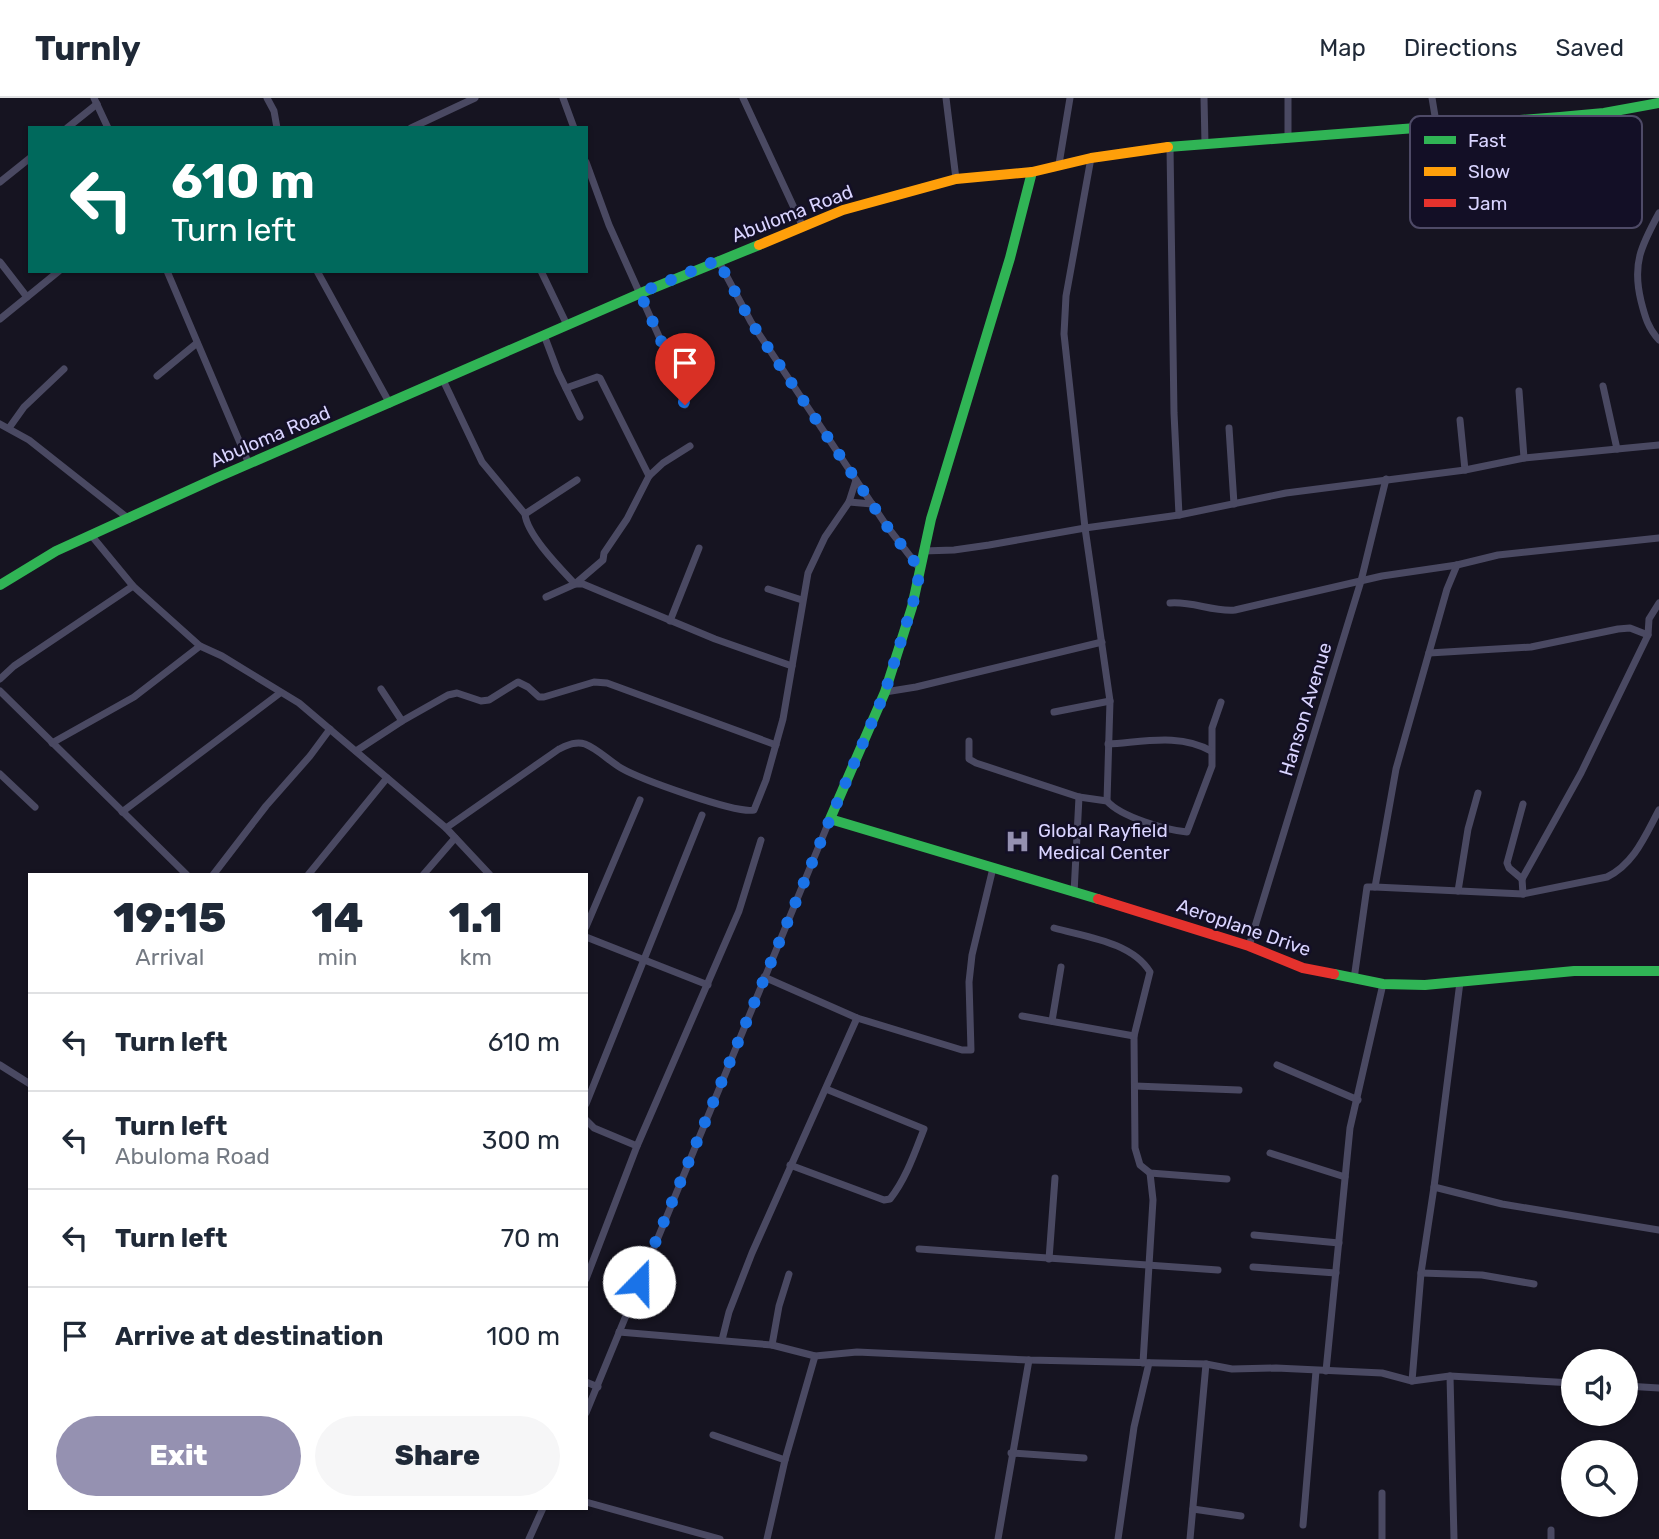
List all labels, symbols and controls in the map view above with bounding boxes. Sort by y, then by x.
text: Turnly [35,29,141,68]
text: Map [1319,34,1366,62]
text: Directions [1404,34,1517,62]
text: Saved [1555,34,1624,62]
legend [1410,116,1642,228]
text: Fast [1468,129,1507,152]
text: 610 m [171,152,315,210]
icon: left [56,154,147,245]
text: Slow [1468,160,1510,183]
street label: Abuloma Road [728,180,856,247]
text: Jam [1468,192,1507,215]
text: Turn left [171,211,296,249]
pin [655,333,715,405]
icon: arrive [666,344,704,382]
street label: Abuloma Road [207,401,334,472]
street label: Hanson Avenue [1274,640,1337,779]
place label: Global Rayfield Medical Center [1038,819,1171,864]
hospital icon: Global Rayfield Medical Center [1004,827,1032,855]
text: 19:15 [113,893,226,943]
text: 14 [312,893,363,943]
text: 1.1 [449,893,503,943]
street label: Aeroplane Drive [1174,894,1314,961]
text: Arrival [135,943,204,971]
text: min [317,943,357,971]
text: km [460,943,492,971]
icon: left [56,1023,94,1061]
text: Turn left [115,1027,227,1058]
text: 610 m [488,1027,560,1058]
text: Turn left [115,1111,227,1142]
icon: left [56,1121,94,1159]
text: 300 m [482,1125,560,1156]
text: Abuloma Road [115,1142,270,1170]
icon: left [56,1219,94,1257]
text: Turn left [115,1223,227,1254]
text: 70 m [501,1223,560,1254]
position arrow [602,1245,676,1319]
icon: arrive [56,1317,94,1355]
text: Arrive at destination [115,1321,383,1352]
text: 100 m [486,1321,560,1352]
map controls [1561,1349,1638,1517]
button: sound [1561,1349,1638,1426]
button: Exit [56,1416,301,1496]
button: Share [315,1416,560,1496]
button: search [1561,1440,1638,1517]

